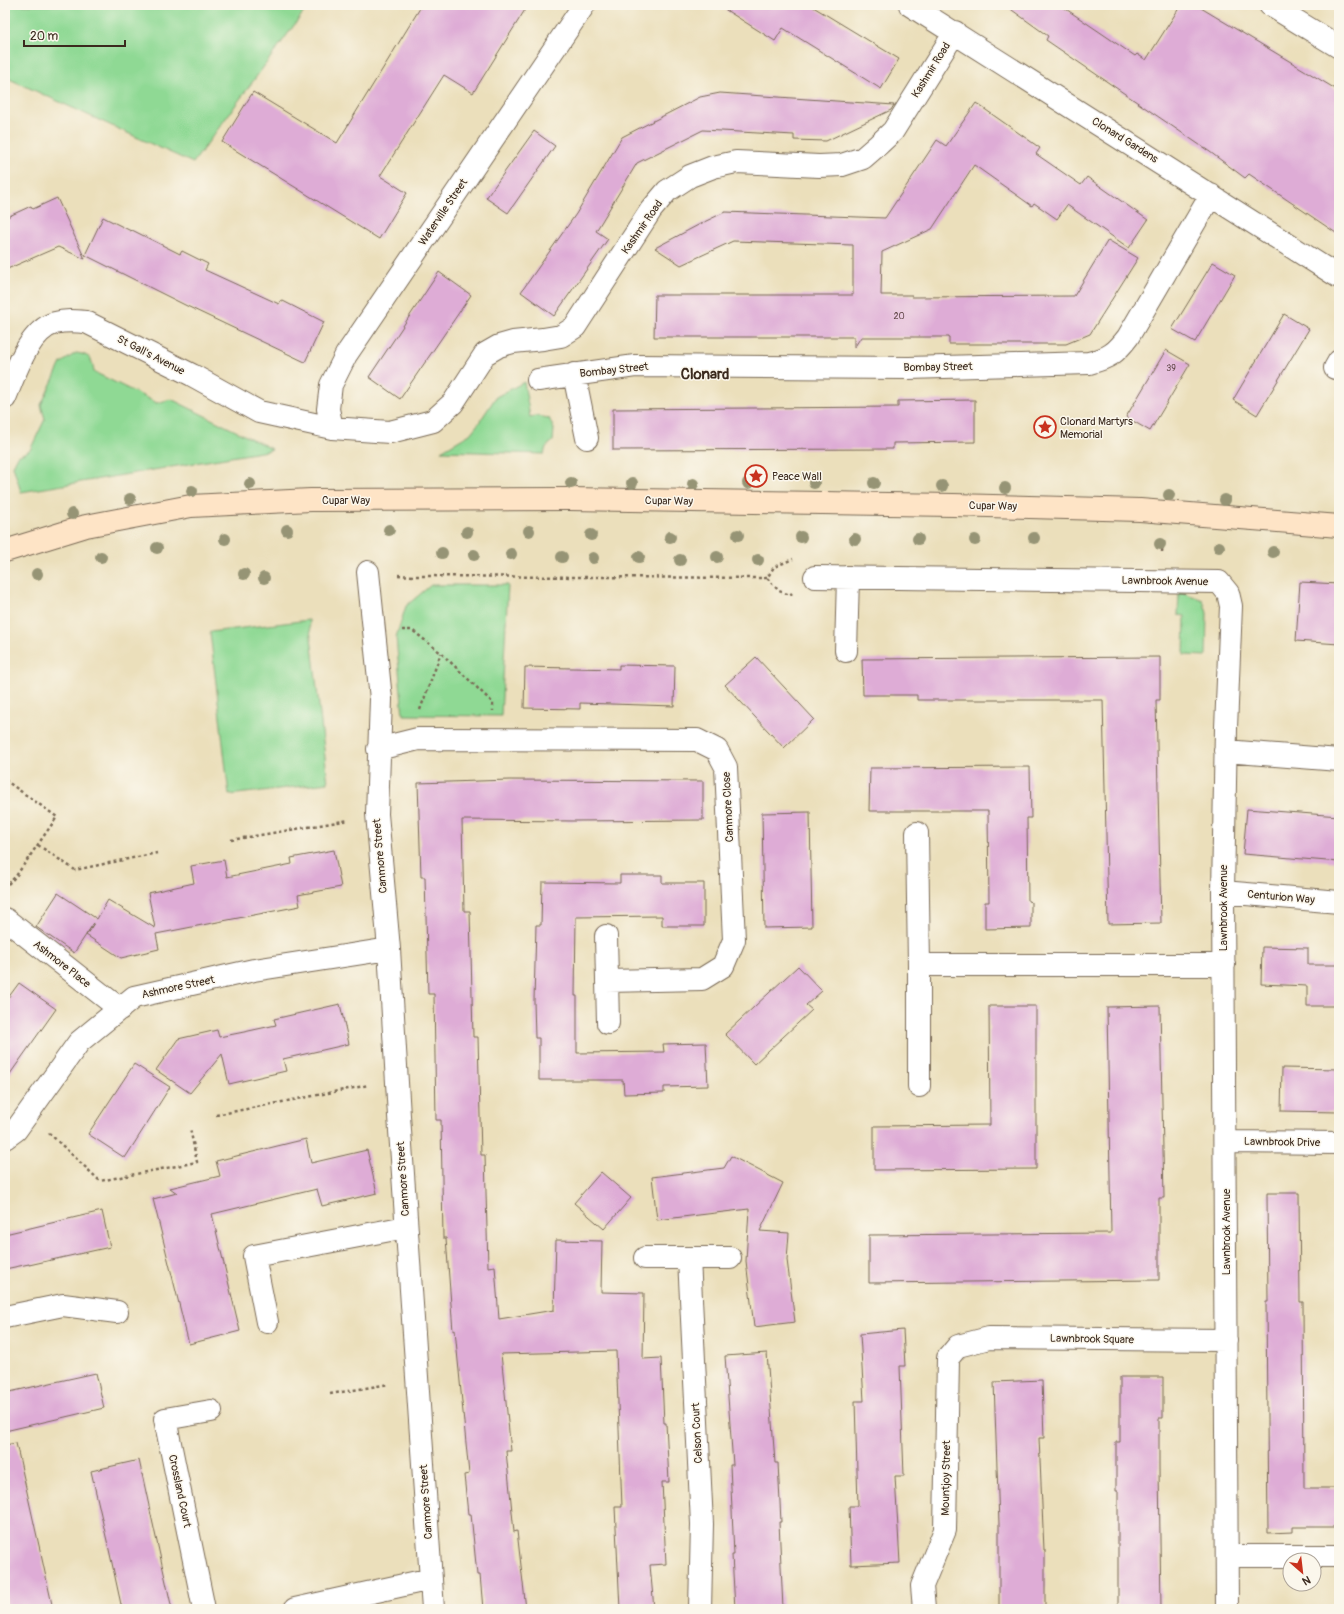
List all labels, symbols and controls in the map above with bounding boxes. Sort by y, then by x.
scale bar [24,22,125,48]
text: 20 m [30,29,59,44]
street label: Kashmir Road [909,40,953,100]
street label: Clonard Gardens [1089,114,1161,166]
street label: Waterville Street [416,176,470,248]
street label: Kashmir Road [619,198,665,256]
house number: 20 [893,311,905,322]
street label: St Gall's Avenue [115,332,188,378]
street label: Bombay Street [579,360,650,380]
street label: Bombay Street [903,360,973,374]
house number: 39 [1166,363,1176,374]
district label: Clonard [681,365,729,384]
place icon: Clonard Martyrs Memorial [1032,414,1058,440]
place label: Clonard Martyrs Memorial [1060,415,1133,441]
place icon: Peace Wall [743,463,769,489]
place label: Peace Wall [772,470,822,483]
street label: Cupar Way [322,494,370,507]
street label: Cupar Way [645,494,693,508]
street label: Cupar Way [969,499,1017,513]
street label: Lawnbrook Avenue [1122,574,1209,588]
street label: Canmore Close [720,771,736,843]
street label: Canmore Street [370,818,390,894]
street label: Lawnbrook Avenue [1217,864,1230,951]
street label: Centurion Way [1247,888,1316,906]
street label: Ashmore Place [31,938,94,991]
street label: Ashmore Street [140,973,216,1001]
street label: Lawnbrook Drive [1244,1135,1321,1149]
street label: Canmore Street [394,1141,412,1217]
street label: Lawnbrook Avenue [1220,1188,1233,1275]
street label: Lawnbrook Square [1050,1332,1135,1346]
street label: Celson Court [689,1402,705,1464]
street label: Mountjoy Street [939,1440,953,1516]
street label: Crossland Court [166,1453,194,1529]
street label: Canmore Street [417,1464,435,1540]
north arrow [1282,1552,1322,1592]
text: N [1300,1573,1313,1588]

